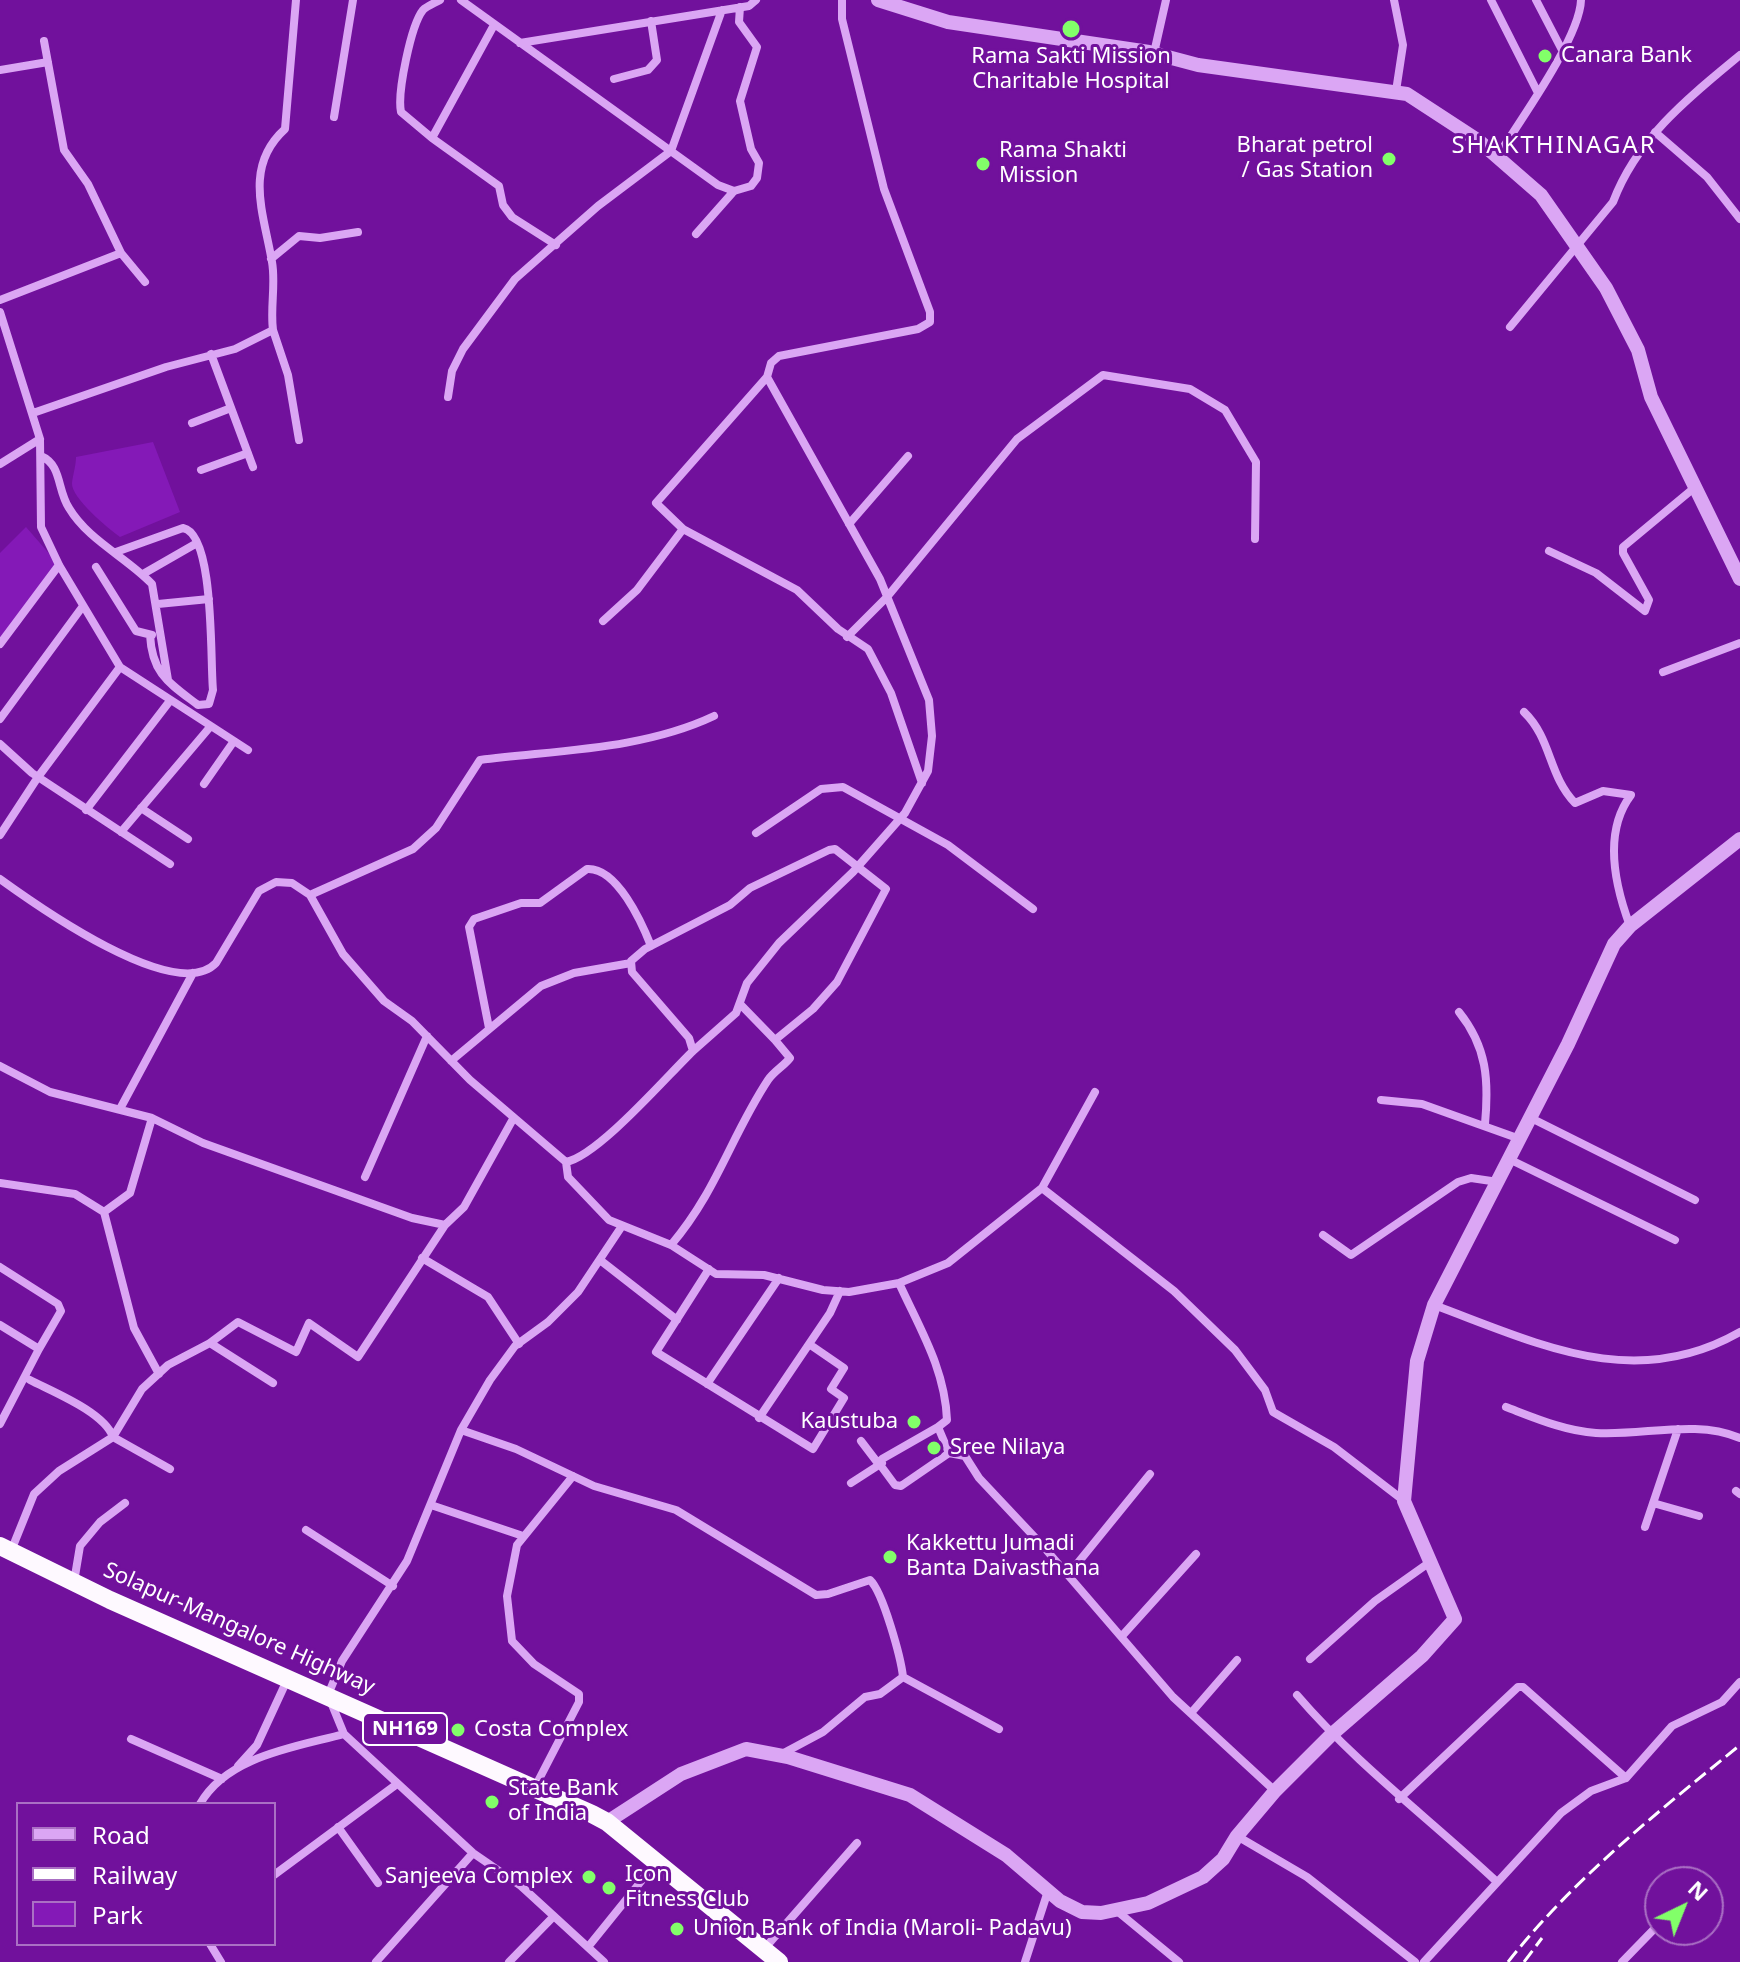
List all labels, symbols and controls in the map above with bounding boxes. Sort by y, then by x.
marker: Rama Sakti Mission Charitable Hospital [1060,18,1082,40]
place label: Canara Bank [1561,43,1692,69]
place label: Rama Sakti Mission Charitable Hospital [971,44,1171,96]
marker: Canara Bank [1536,47,1554,65]
district label: SHAKTHINAGAR [1451,132,1657,160]
place label: Bharat petrol / Gas Station [1237,133,1373,184]
place label: Rama Shakti Mission [999,138,1127,190]
marker: Bharat petrol / Gas Station [1380,150,1398,168]
marker: Rama Shakti Mission [974,155,992,173]
place label: Kaustuba [800,1409,898,1435]
marker: Kaustuba [905,1413,923,1431]
place label: Sree Nilaya [950,1435,1065,1461]
marker: Sree Nilaya [925,1439,943,1457]
place label: Kakkettu Jumadi Banta Daivasthana [906,1531,1100,1582]
marker: Kakkettu Jumadi Banta Daivasthana [881,1548,899,1566]
street label: Solapur-Mangalore Highway [99,1557,379,1701]
road number: NH169 [363,1713,447,1745]
place label: Costa Complex [474,1717,628,1743]
marker: Costa Complex [449,1721,467,1739]
place label: State Bank of India [508,1776,618,1828]
marker: State Bank of India [483,1793,501,1811]
legend [16,1802,276,1946]
text: Road [92,1818,150,1851]
text: Railway [92,1858,177,1891]
place label: Icon Fitness Club [625,1862,750,1914]
place label: Sanjeeva Complex [385,1864,573,1890]
north arrow [1644,1866,1724,1946]
marker: Sanjeeva Complex [580,1868,598,1886]
text: N [1682,1873,1716,1907]
marker: Icon Fitness Club [600,1879,618,1897]
text: Park [92,1898,143,1931]
place label: Union Bank of India (Maroli- Padavu) [693,1916,1072,1942]
marker: Union Bank of India (Maroli- Padavu) [668,1920,686,1938]

